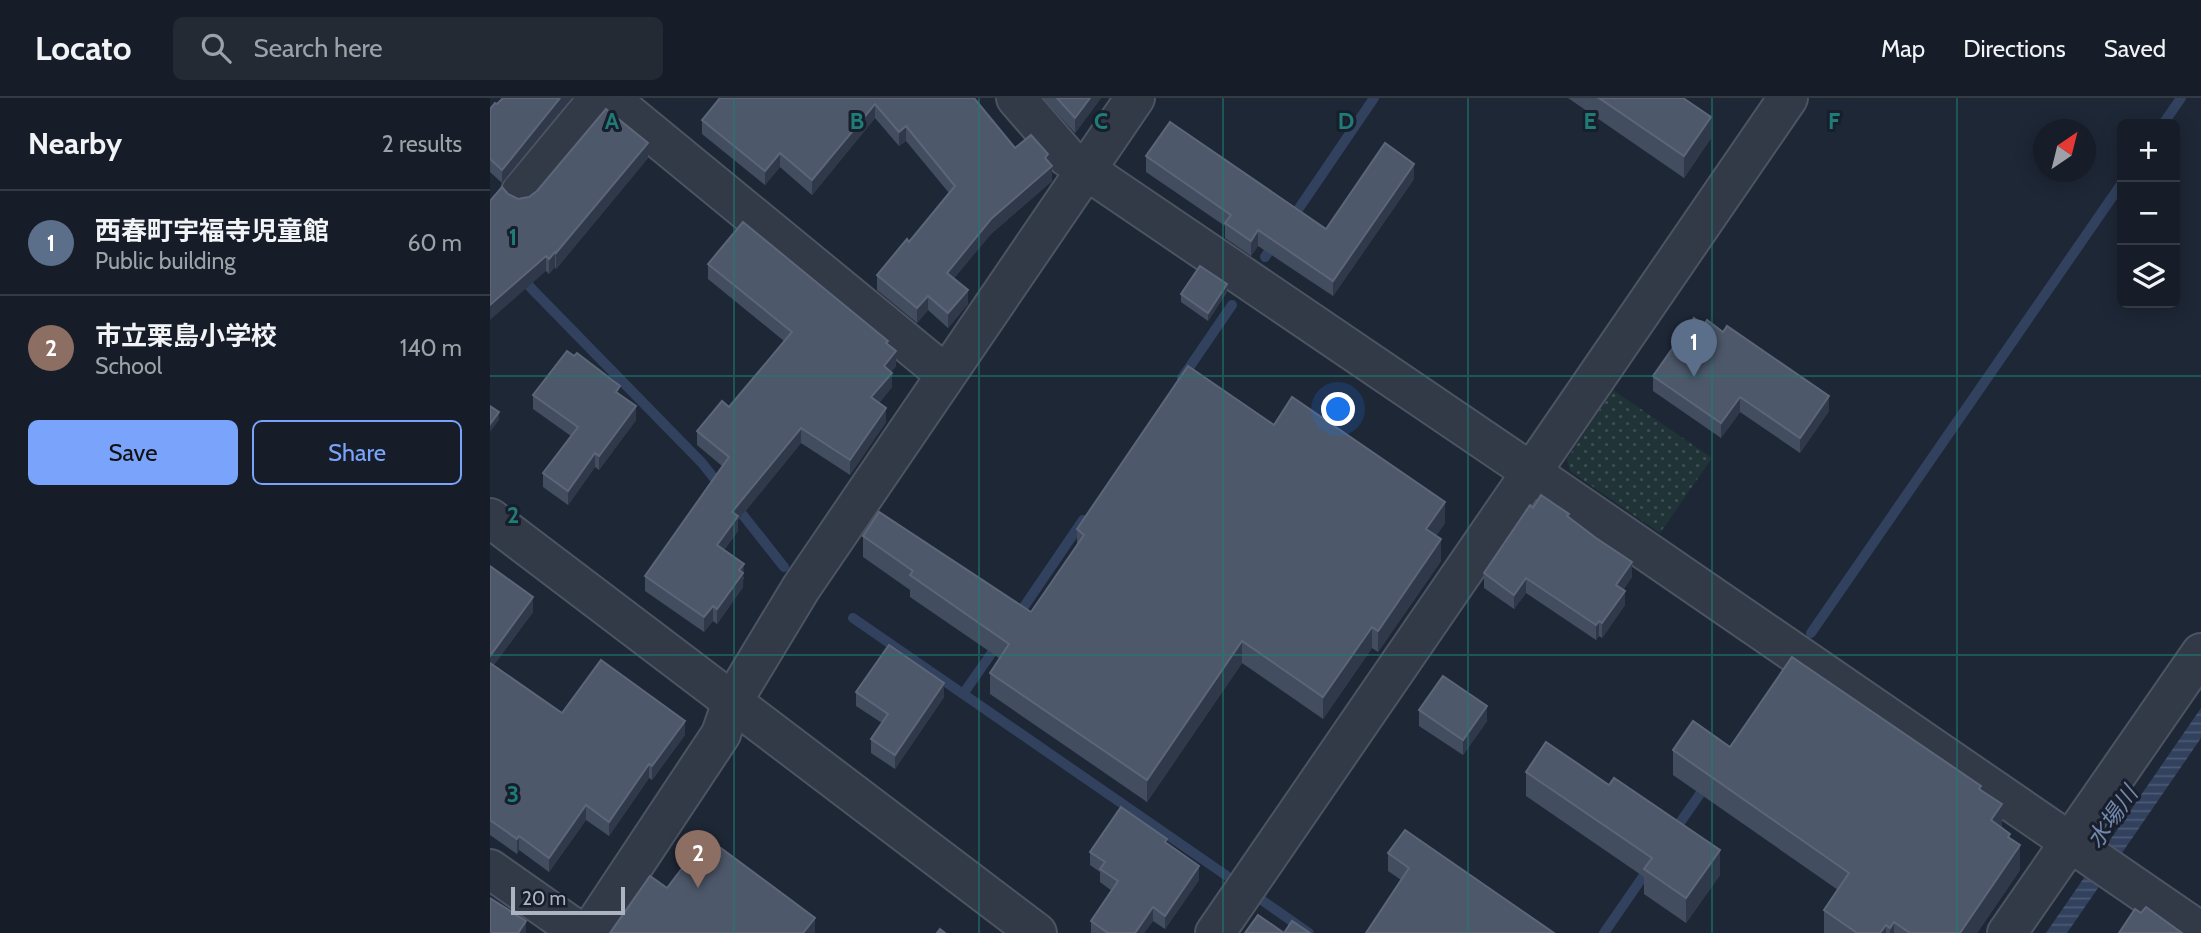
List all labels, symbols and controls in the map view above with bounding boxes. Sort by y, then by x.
search box [173,17,663,80]
text: Locato [35,28,131,68]
icon: search [197,29,235,67]
text: Search here [253,32,383,64]
text: Map [1881,34,1925,63]
text: Directions [1963,34,2066,63]
text: Saved [2104,34,2166,63]
text: A [605,107,620,135]
text: B [850,107,864,135]
text: C [1094,107,1108,135]
text: D [1338,107,1354,135]
text: E [1583,107,1597,135]
text: F [1828,107,1840,135]
north arrow [2033,119,2096,182]
map controls [2117,119,2180,308]
button: + [2117,119,2180,182]
text: Nearby [28,125,122,162]
text: 2 results [382,130,462,158]
button: − [2117,182,2180,245]
text: 西春町宇福寺児童館 [95,215,329,247]
text: 1 [509,223,517,251]
text: 1 [47,229,55,257]
text: 60 m [408,229,462,257]
button: layers [2117,245,2180,308]
text: Public building [95,247,236,275]
pin: 1 [1671,319,1717,377]
text: 市立栗島小学校 [95,320,277,352]
text: 2 [45,334,57,362]
text: 140 m [400,334,462,362]
text: School [95,352,162,380]
your location [1321,392,1355,426]
button: Save [28,420,238,485]
button: Share [252,420,462,485]
text: 2 [507,501,519,529]
water label: 水場川 [2081,778,2145,853]
text: 3 [507,780,519,808]
pin: 2 [675,830,721,888]
scale bar [511,884,625,916]
text: 20 m [522,887,566,910]

